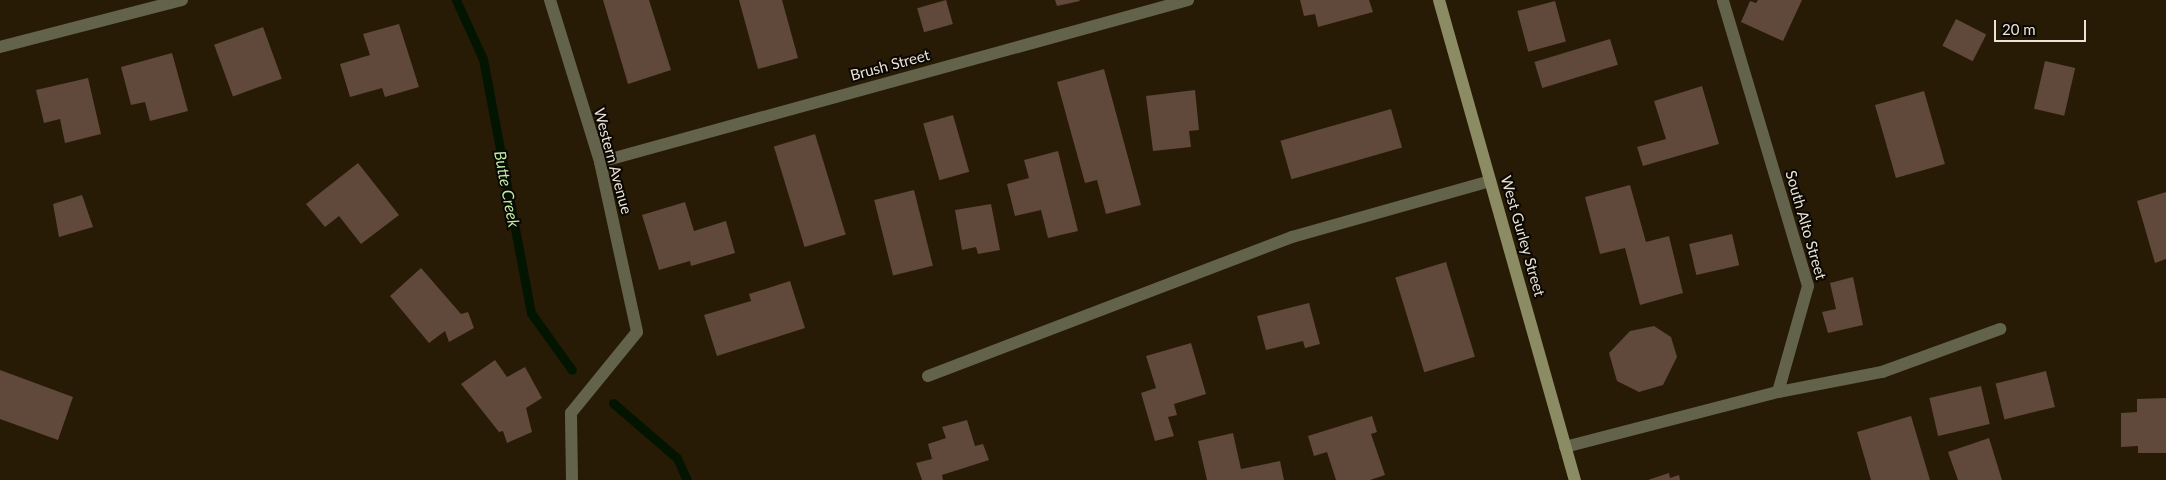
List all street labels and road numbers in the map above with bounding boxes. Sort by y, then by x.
street label: Brush Street [848,46,932,84]
street label: Western Avenue [590,106,636,216]
street label: South Alto Street [1782,168,1830,282]
street label: West Gurley Street [1497,173,1549,299]

